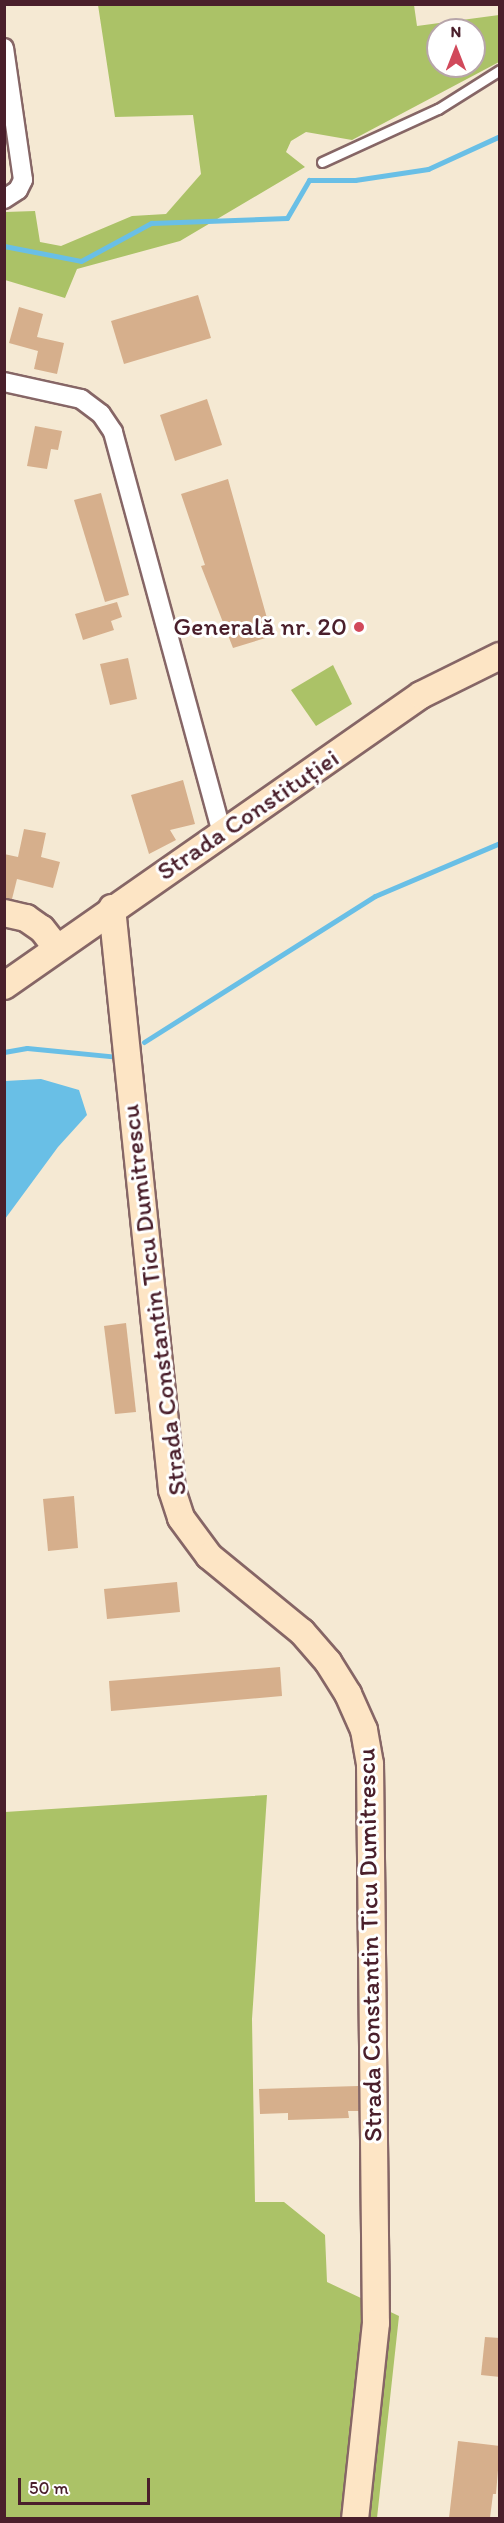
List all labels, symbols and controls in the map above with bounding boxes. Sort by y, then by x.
north arrow [426,18,486,78]
text: N [451,22,461,41]
place label: Generală nr. 20 [173,611,347,643]
marker: Generală nr. 20 [352,620,366,634]
street label: Strada Constituției [151,743,345,887]
street label: Strada Constantin Ticu Dumitrescu [114,1102,194,1498]
street label: Strada Constantin Ticu Dumitrescu [351,1747,389,2143]
scale bar [21,2466,153,2504]
text: 50 m [29,2477,69,2499]

